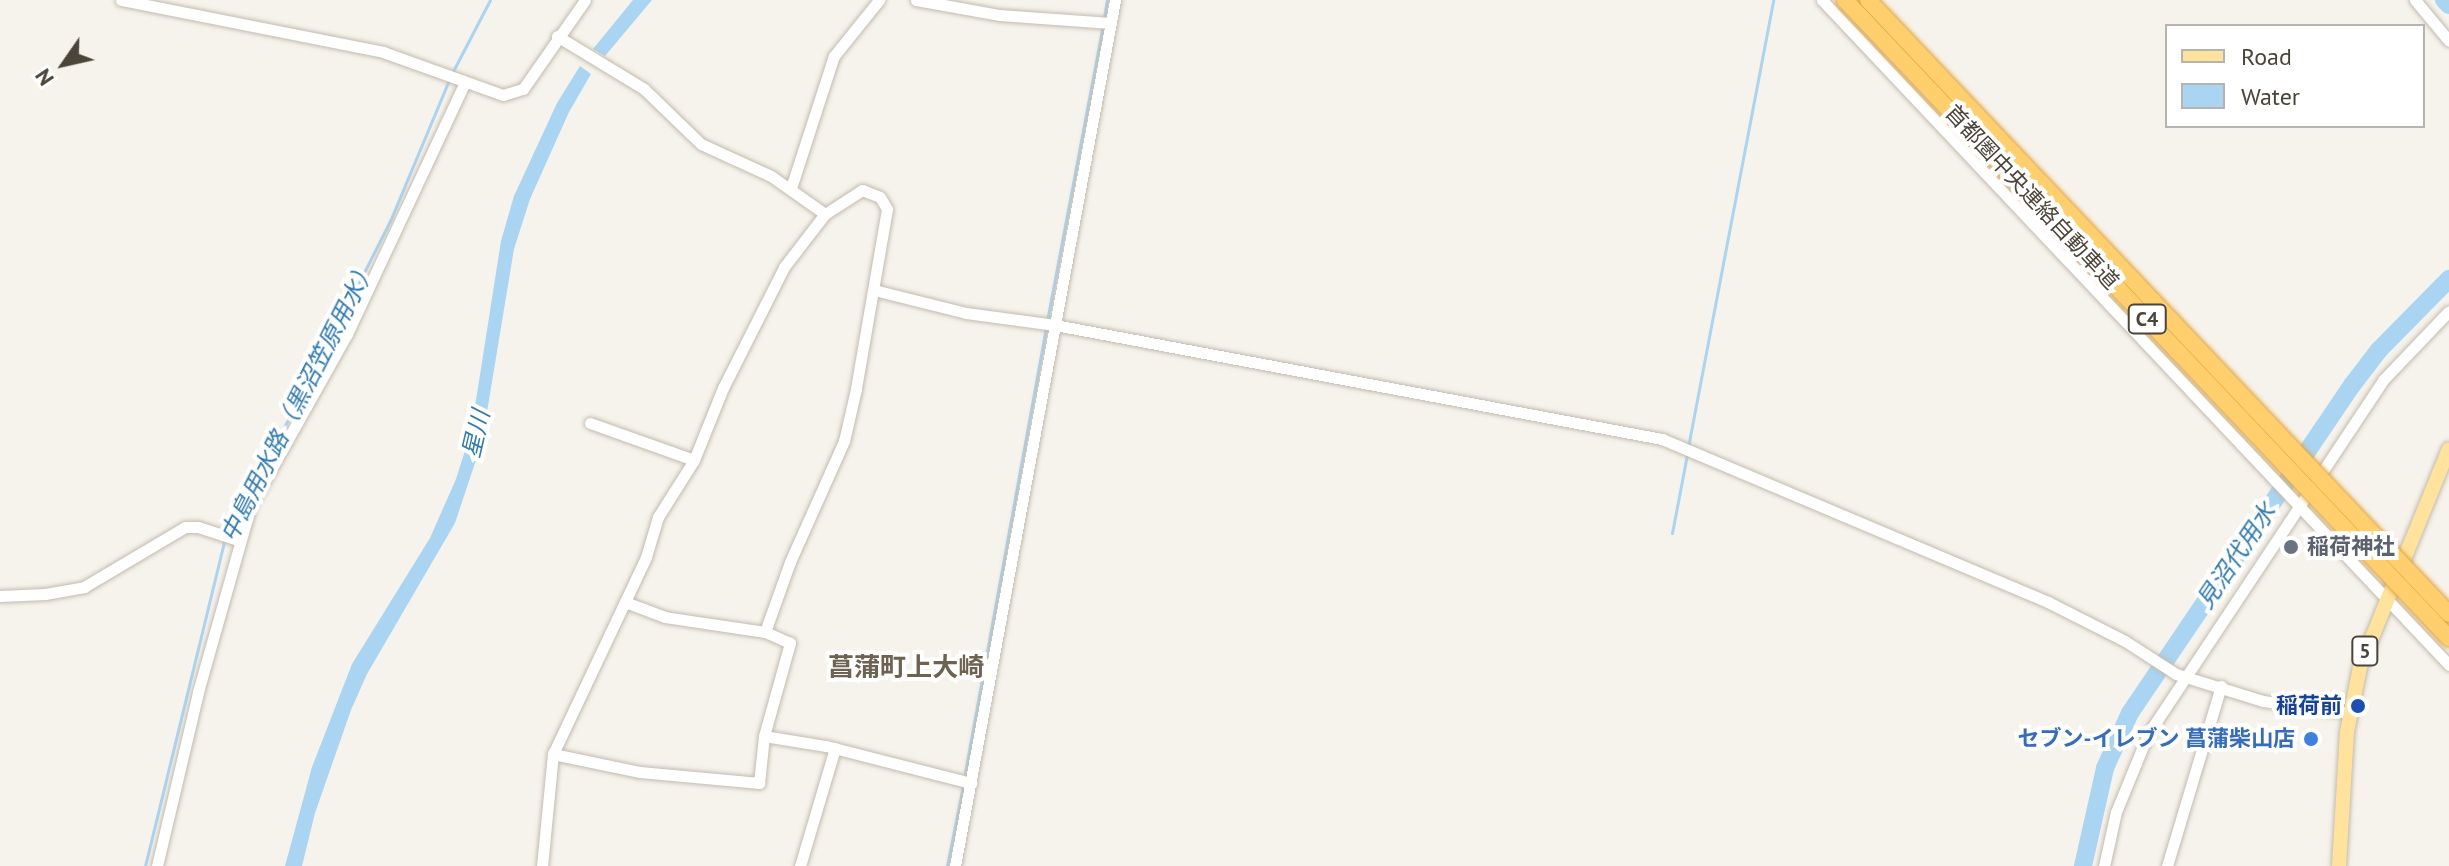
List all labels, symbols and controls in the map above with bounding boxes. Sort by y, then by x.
north arrow [24,24,104,104]
legend [2165,24,2425,128]
text: Road [2241,41,2292,72]
text: N [28,64,60,91]
text: Water [2241,81,2300,112]
street label: 首都圏中央連絡自動車道 [1940,100,2124,294]
water label: 中島用水路（黒沼笠原用水） [214,255,382,547]
road number: C4 [2127,303,2167,335]
water label: 星川 [457,407,495,461]
water label: 見沼代用水 [2191,498,2281,614]
place label: 稲荷神社 [2307,534,2395,560]
marker: 稲荷神社 [2282,538,2300,556]
road number: 5 [2351,635,2379,667]
district label: 菖蒲町上大崎 [828,651,984,683]
place label: 稲荷前 [2276,693,2342,719]
marker: 稲荷前 [2349,697,2367,715]
place label: セブン-イレブン 菖蒲柴山店 [2018,726,2295,752]
marker: セブン-イレブン 菖蒲柴山店 [2302,730,2320,748]

